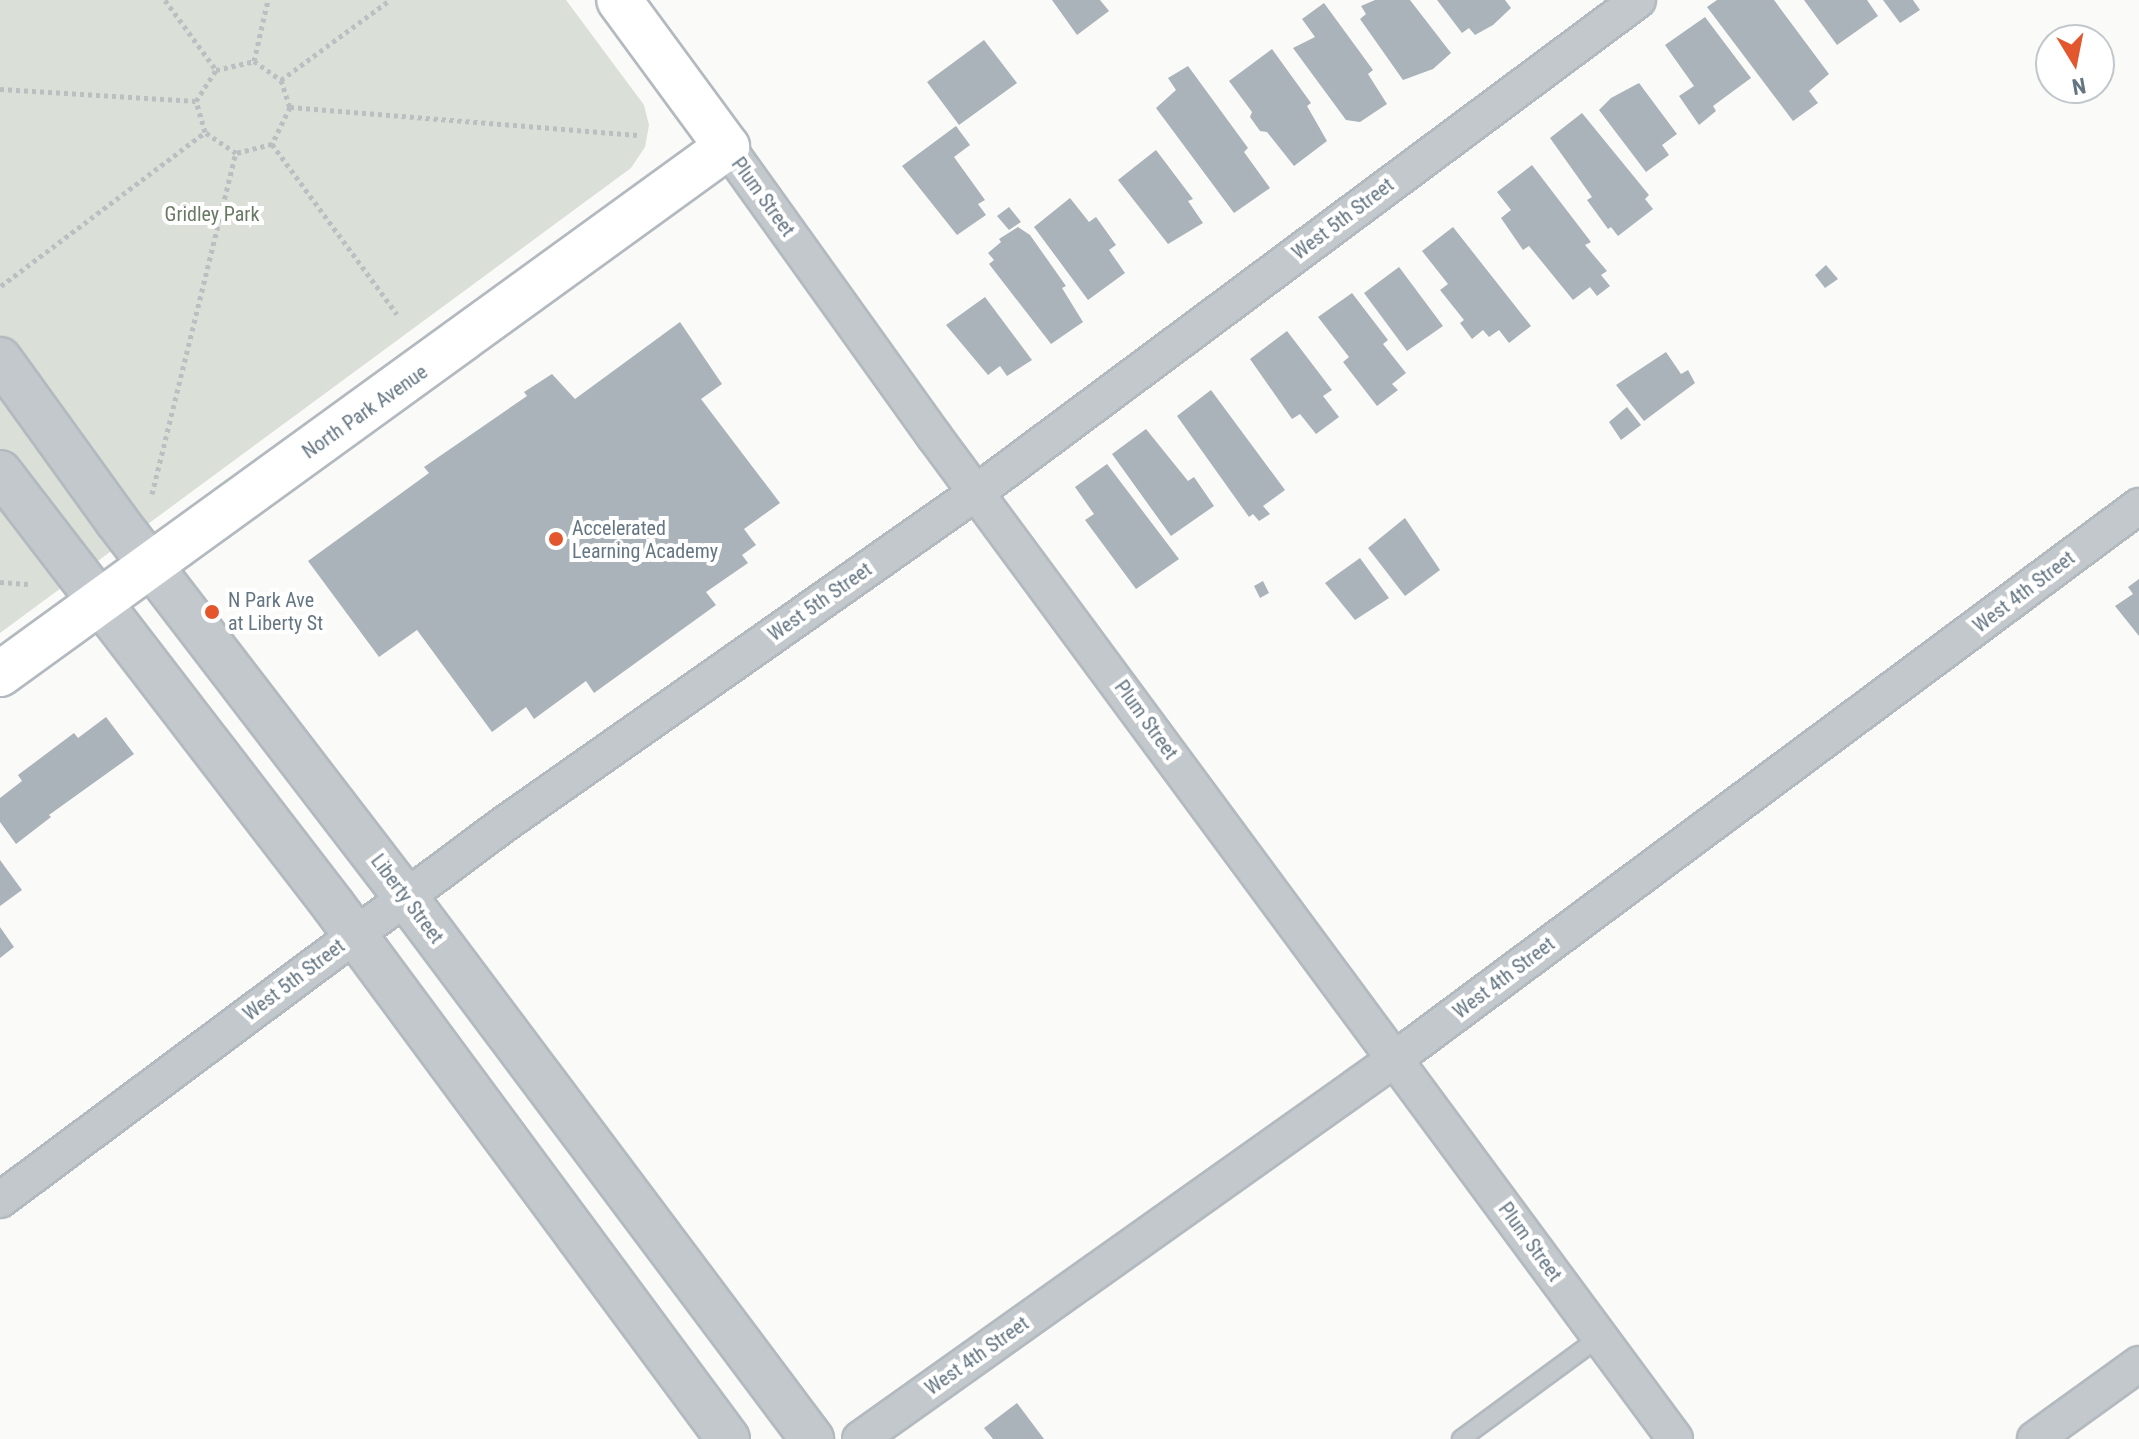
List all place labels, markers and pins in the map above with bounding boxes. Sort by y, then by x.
place label: Accelerated Learning Academy [572,516,718,563]
marker: Accelerated Learning Academy [547,530,565,548]
place label: N Park Ave at Liberty St [228,588,323,635]
marker: N Park Ave at Liberty St [203,603,221,621]

